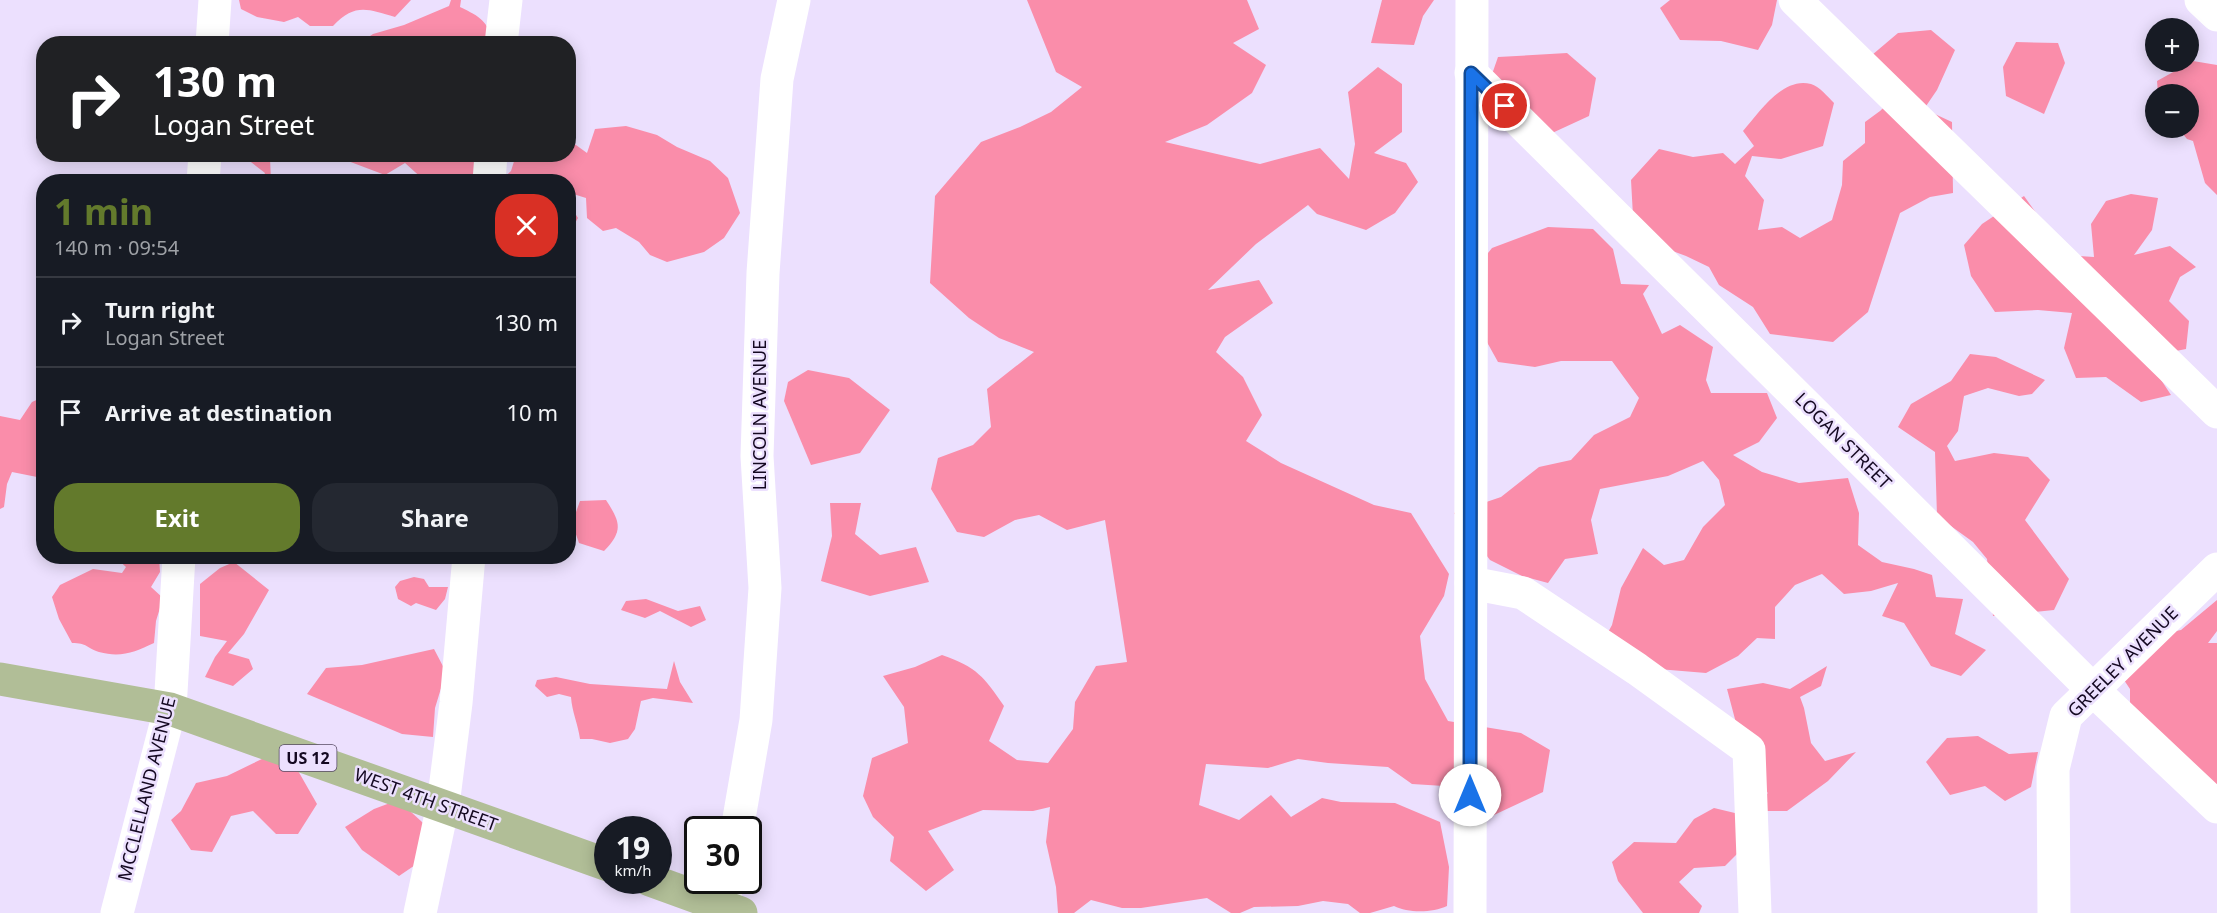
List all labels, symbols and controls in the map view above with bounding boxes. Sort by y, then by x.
map controls [2145,18,2199,138]
button: + [2145,18,2199,72]
text: 130 m [153,52,277,109]
icon: right [54,60,132,138]
pin [1479,80,1530,131]
button: − [2145,84,2199,138]
icon: arrive [1488,89,1521,122]
text: Logan Street [153,106,314,143]
text: 1 min [54,187,153,236]
button: close [495,194,558,257]
text: 140 m · 09:54 [54,234,179,261]
text: Turn right [105,294,215,324]
icon: right [54,306,87,339]
text: 130 m [494,307,558,337]
text: Logan Street [105,324,225,351]
street label: LINCOLN AVENUE [747,340,771,490]
street label: LOGAN STREET [1790,387,1897,494]
icon: arrive [54,396,87,429]
text: Arrive at destination [105,397,332,427]
text: 10 m [507,397,558,427]
button: Exit [54,483,300,552]
button: Share [312,483,558,552]
street label: GREELEY AVENUE [2062,601,2183,722]
street label: MCCLELLAND AVENUE [112,694,180,883]
road number: US 12 [280,745,336,771]
street label: WEST 4TH STREET [351,762,501,836]
position arrow [1438,763,1502,827]
speed limit sign: 30 [684,816,762,894]
text: 19 [616,827,650,868]
text: km/h [615,860,651,880]

